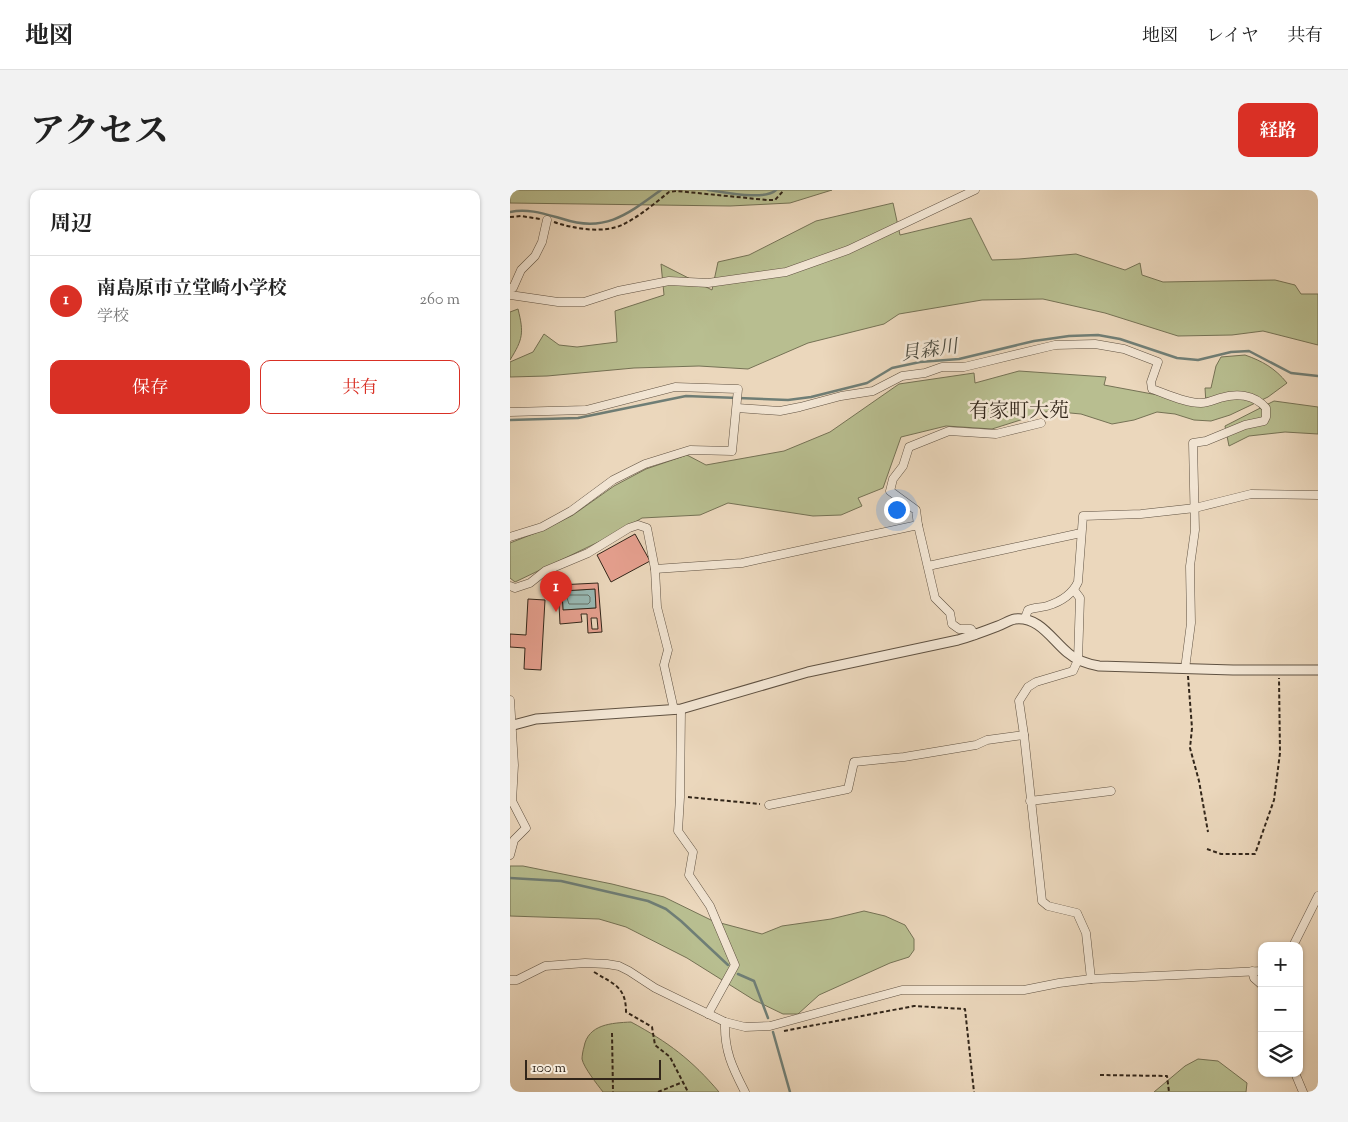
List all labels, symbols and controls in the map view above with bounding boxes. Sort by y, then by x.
text: 地図 [25,20,73,54]
text: 地図 [1142,24,1178,50]
text: レイヤ [1206,24,1259,50]
text: 共有 [1287,24,1323,50]
button: 経路 [1238,103,1318,157]
text: アクセス [30,108,169,159]
text: 周辺 [50,210,92,240]
text: 南島原市立堂崎小学校 [97,276,287,303]
text: 1 [63,289,69,312]
text: 260 m [419,289,460,312]
text: 学校 [97,306,129,329]
water label: 貝森川 [899,334,961,369]
button: 保存 [50,360,250,414]
button: 共有 [260,360,460,414]
district label: 有家町大苑 [969,398,1069,427]
your location [884,497,910,523]
pin: 1 [540,571,572,612]
map controls [1258,942,1303,1077]
button: + [1258,942,1303,987]
button: − [1258,987,1303,1032]
button: layers [1258,1032,1303,1077]
scale bar [525,1057,661,1080]
text: 100 m [532,1059,566,1079]

